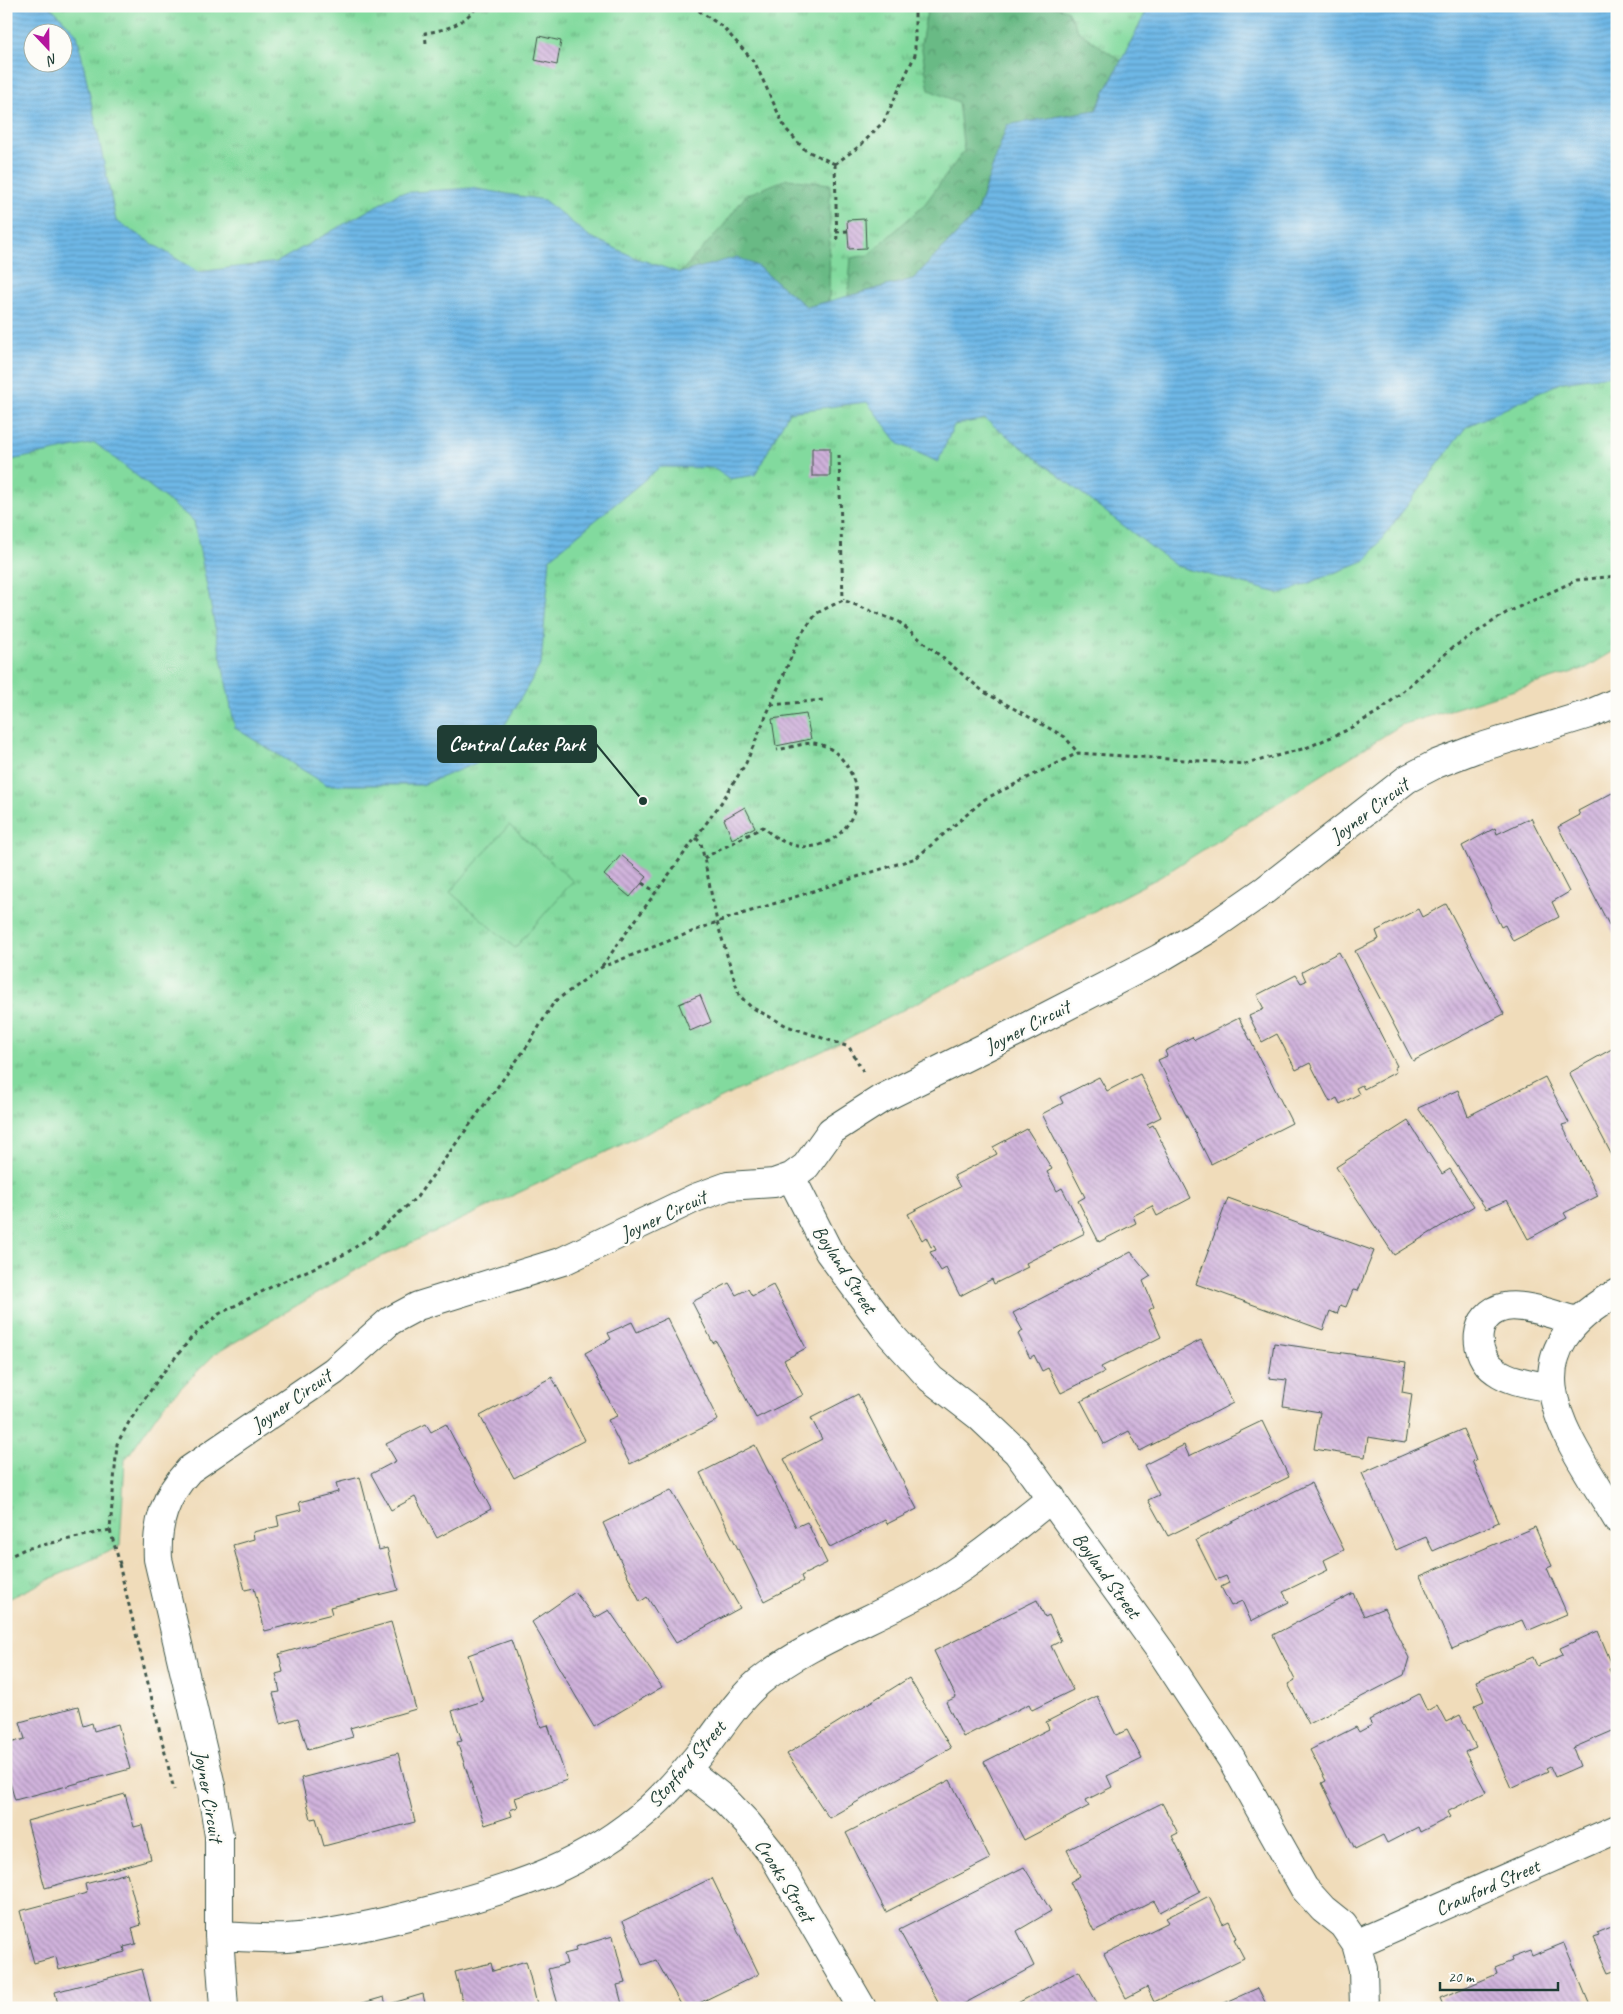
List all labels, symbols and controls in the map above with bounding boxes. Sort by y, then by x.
north arrow [22,22,72,72]
text: N [43,50,60,70]
callout: Central Lakes Park [438,726,596,762]
text: Central Lakes Park [449,731,587,757]
street label: Joyner Circuit [1324,771,1416,849]
street label: Joyner Circuit [980,993,1077,1059]
street label: Joyner Circuit [615,1183,713,1247]
street label: Boyland Street [807,1220,884,1320]
street label: Joyner Circuit [245,1362,339,1438]
street label: Boyland Street [1067,1527,1148,1625]
street label: Stopford Street [642,1714,733,1813]
street label: Joyner Circuit [188,1747,229,1847]
street label: Crooks Street [749,1834,822,1929]
street label: Crawford Street [1431,1852,1545,1922]
scale bar [1440,1959,1558,1991]
text: 20 m [1448,1968,1475,1987]

